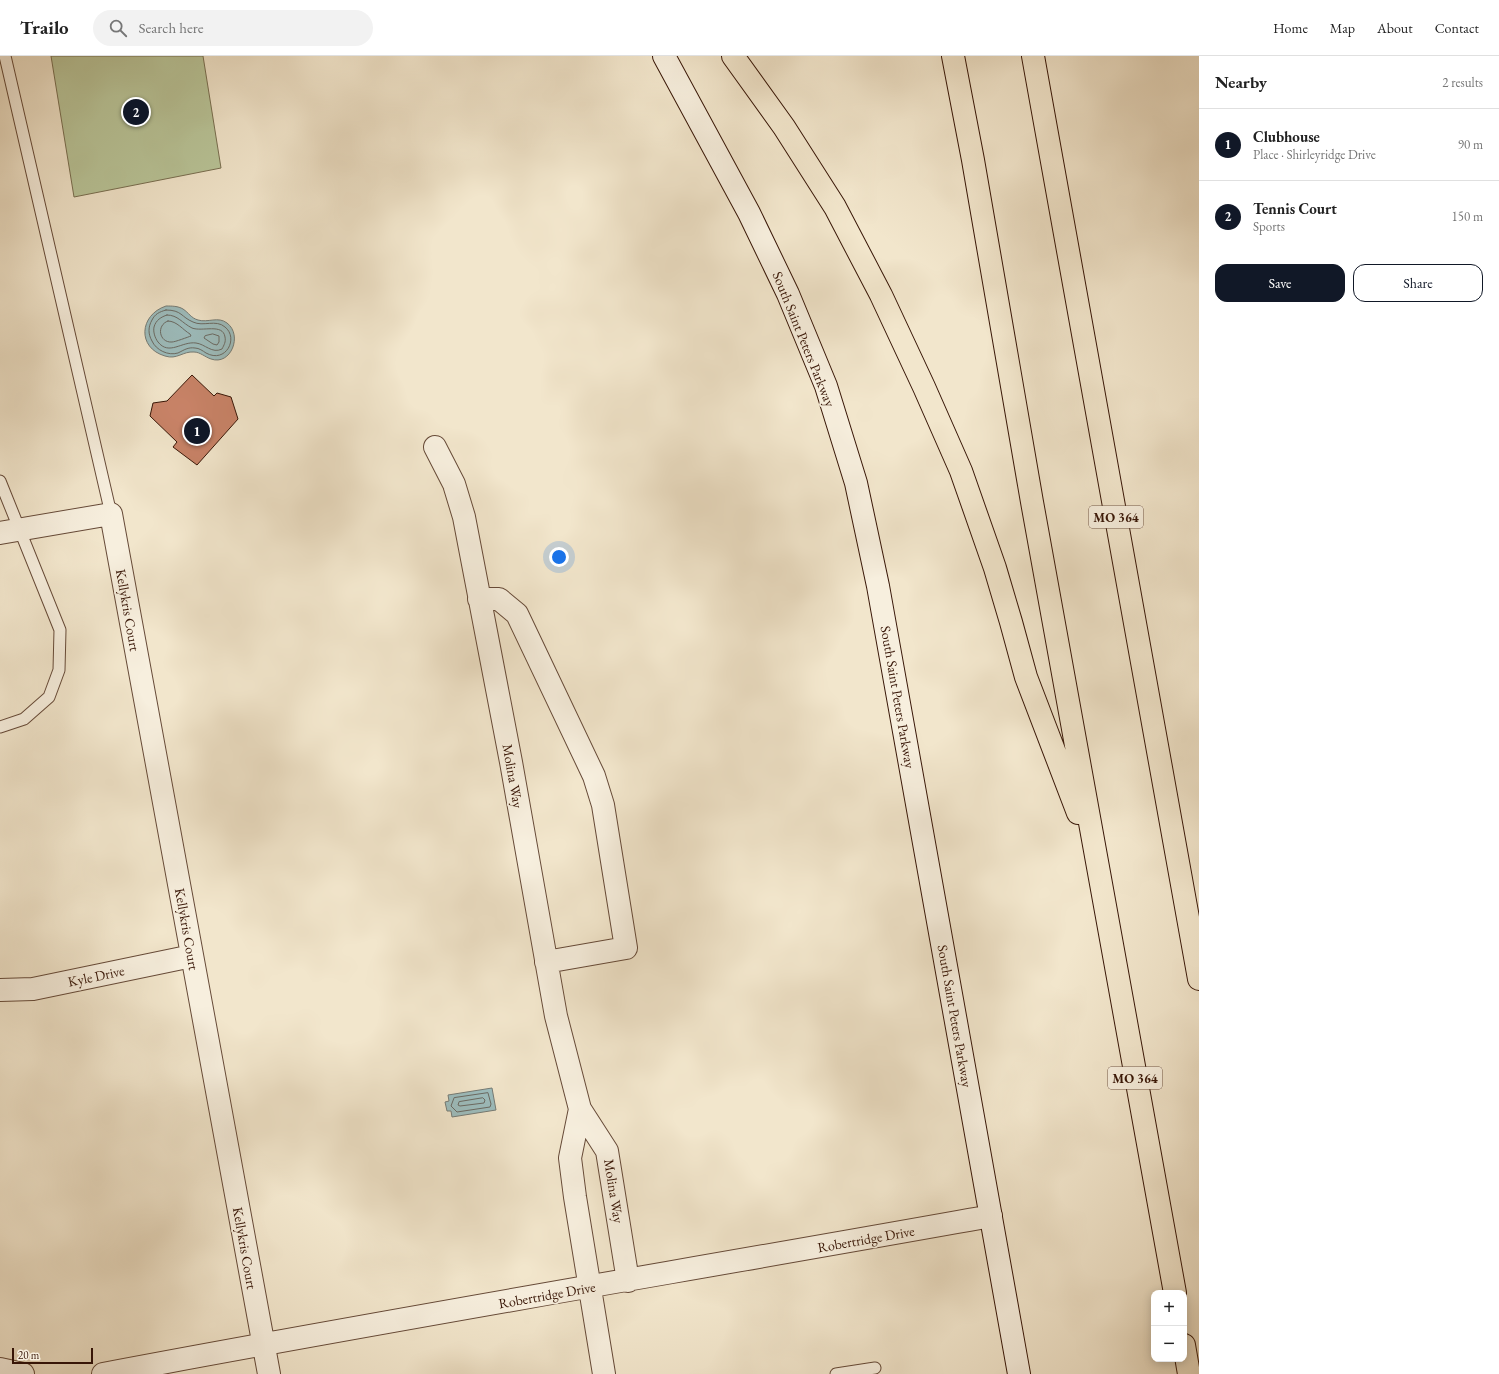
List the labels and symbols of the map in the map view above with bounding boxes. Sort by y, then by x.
pin: 2 [123,97,149,127]
street label: South Saint Peters Parkway [769,269,840,410]
pin: 1 [184,416,210,446]
road number: MO 364 [1089,506,1143,528]
your location [549,547,569,567]
street label: Kellykris Court [112,567,144,653]
street label: South Saint Peters Parkway [877,624,920,771]
street label: Molina Way [499,743,528,810]
street label: Kellykris Court [171,886,203,972]
street label: South Saint Peters Parkway [934,943,977,1090]
street label: Kyle Drive [66,961,126,991]
road number: MO 364 [1108,1067,1162,1089]
street label: Molina Way [600,1158,628,1225]
street label: Kellykris Court [229,1205,261,1291]
street label: Robertridge Drive [816,1222,916,1256]
street label: Robertridge Drive [497,1278,597,1312]
scale bar [12,1346,93,1365]

